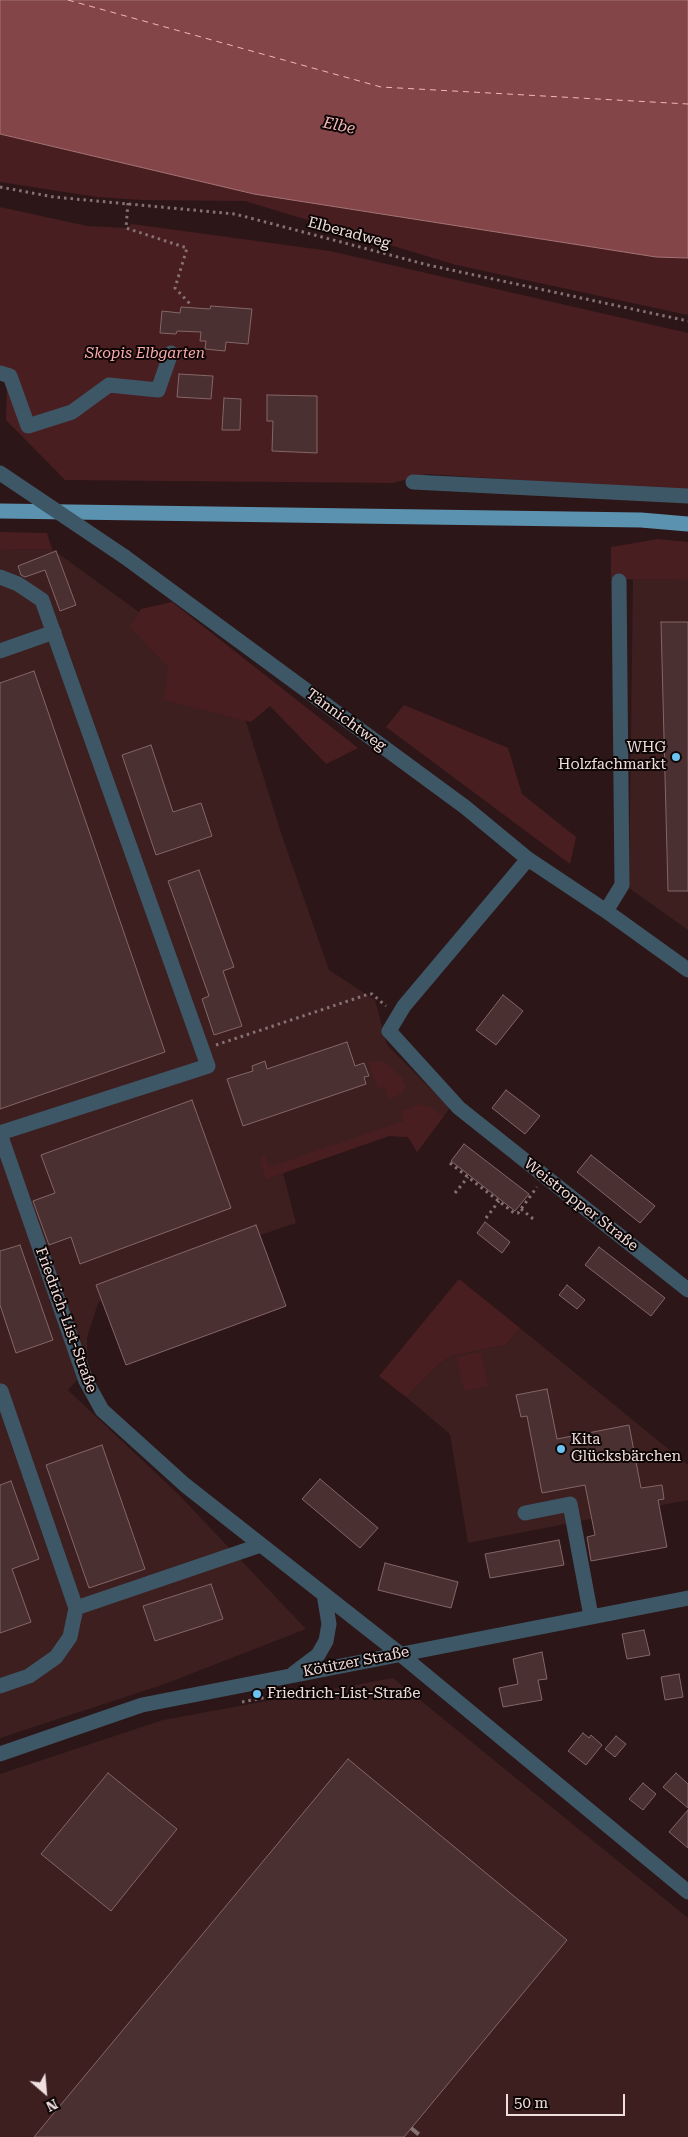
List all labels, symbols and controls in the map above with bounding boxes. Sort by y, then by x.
water label: Elbe [321,113,357,139]
street label: Elberadweg [306,213,392,253]
park label: Skopis Elbgarten [85,345,205,363]
street label: Tännichtweg [303,685,389,755]
place label: WHG Holzfachmarkt [558,739,666,774]
marker: WHG Holzfachmarkt [670,751,682,763]
street label: Weistropper Straße [520,1155,642,1255]
street label: Friedrich-List-Straße [31,1245,101,1395]
place label: Kita Glücksbärchen [571,1431,681,1466]
marker: Kita Glücksbärchen [555,1443,567,1455]
street label: Kötitzer Straße [301,1643,411,1681]
place label: Friedrich-List-Straße [267,1685,420,1703]
marker: Friedrich-List-Straße [251,1688,263,1700]
north arrow [20,2067,70,2117]
scale bar [508,2084,627,2116]
text: 50 m [514,2094,548,2112]
text: N [43,2096,60,2115]

